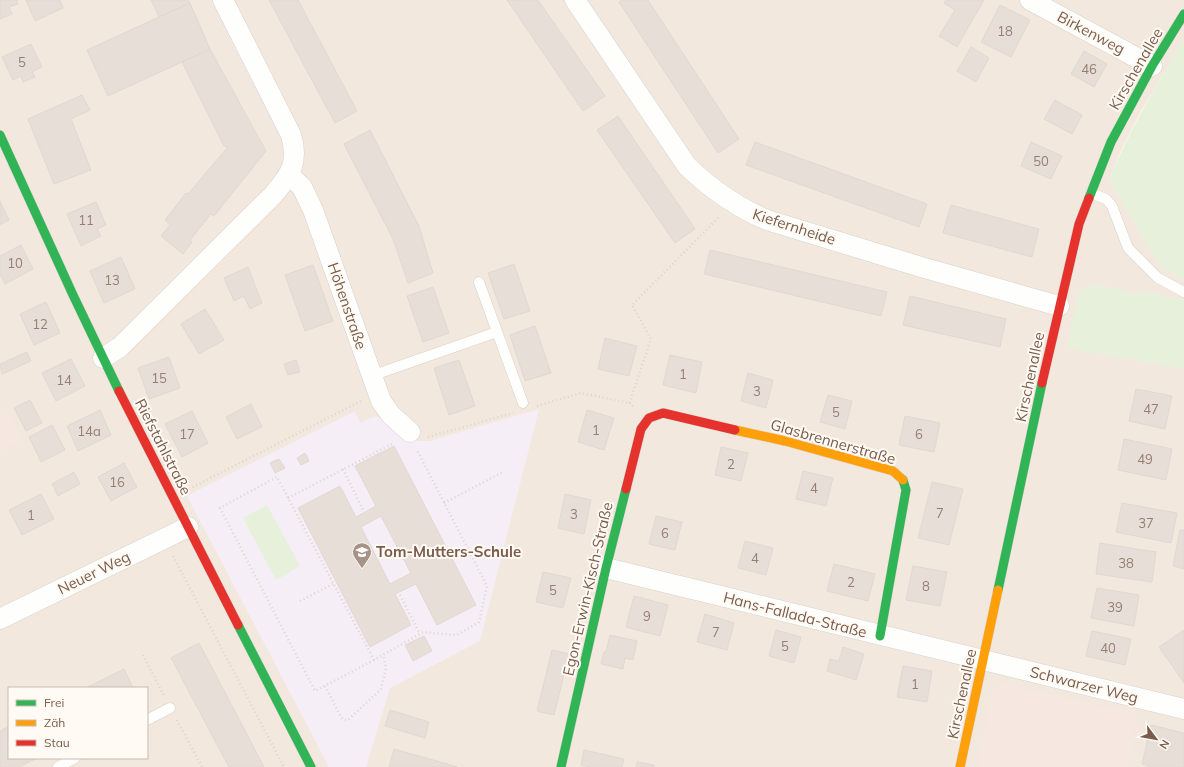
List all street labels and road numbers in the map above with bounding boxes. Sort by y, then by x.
street label: Birkenweg [1054,7,1128,58]
street label: Kirschenallee [1104,24,1167,113]
street label: Kiefernheide [750,204,838,249]
street label: Höhenstraße [324,260,371,352]
street label: Kirschenallee [1011,330,1048,424]
street label: Riefstahlstraße [131,395,196,498]
street label: Glasbrennerstraße [768,415,898,468]
street label: Egon-Erwin-Kisch-Straße [558,500,617,678]
street label: Neuer Weg [54,547,133,598]
street label: Hans-Fallada-Straße [721,587,869,642]
street label: Kirschenallee [943,647,980,741]
street label: Schwarzer Weg [1028,662,1140,707]

